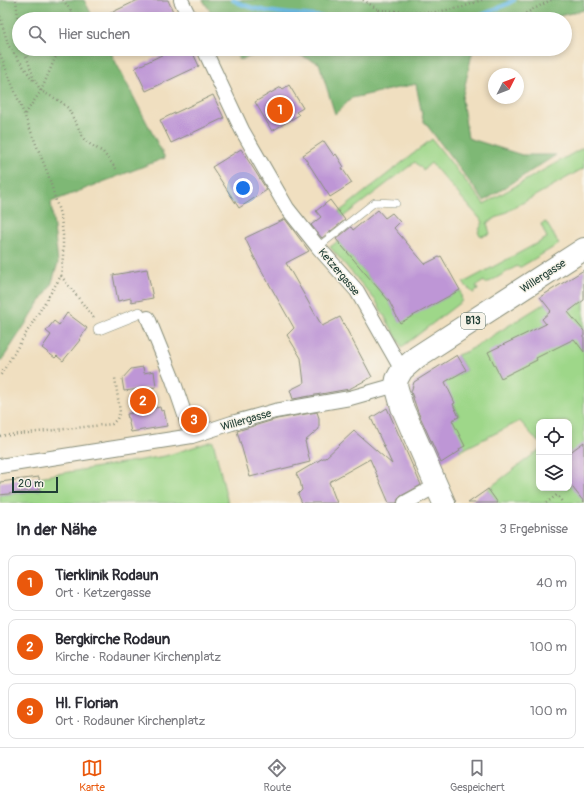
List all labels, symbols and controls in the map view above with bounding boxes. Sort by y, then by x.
search box [12,12,572,56]
icon: search [26,23,48,45]
text: Hier suchen [58,25,130,44]
north arrow [488,68,524,104]
pin: 1 [267,95,293,125]
your location [233,178,253,198]
street label: Ketzergasse [316,246,363,299]
street label: Willergasse [518,256,569,296]
road number: B13 [461,313,485,329]
pin: 2 [130,386,156,416]
pin: 3 [181,405,207,435]
street label: Willergasse [219,406,273,433]
map controls [536,419,572,491]
button: locate [536,419,572,455]
button: layers [536,455,572,491]
scale bar [12,475,58,494]
text: 20 m [18,477,44,490]
text: In der Nähe [16,519,97,540]
text: 3 Ergebnisse [499,521,568,537]
text: Tierklinik Rodaun [55,566,159,585]
text: 1 [27,575,33,591]
text: 40 m [536,575,567,591]
text: Ort · Ketzergasse [55,585,151,601]
text: Bergkirche Rodaun [55,630,170,649]
text: 2 [26,639,34,655]
text: 100 m [530,639,567,655]
text: Kirche · Rodauner Kirchenplatz [55,649,221,665]
text: Hl. Florian [55,694,118,713]
text: 3 [26,703,34,719]
text: 100 m [530,703,567,719]
text: Ort · Rodauner Kirchenplatz [55,713,205,729]
tab: Karte [79,757,105,794]
tab: Route [264,757,291,794]
tab: Gespeichert [450,757,505,794]

